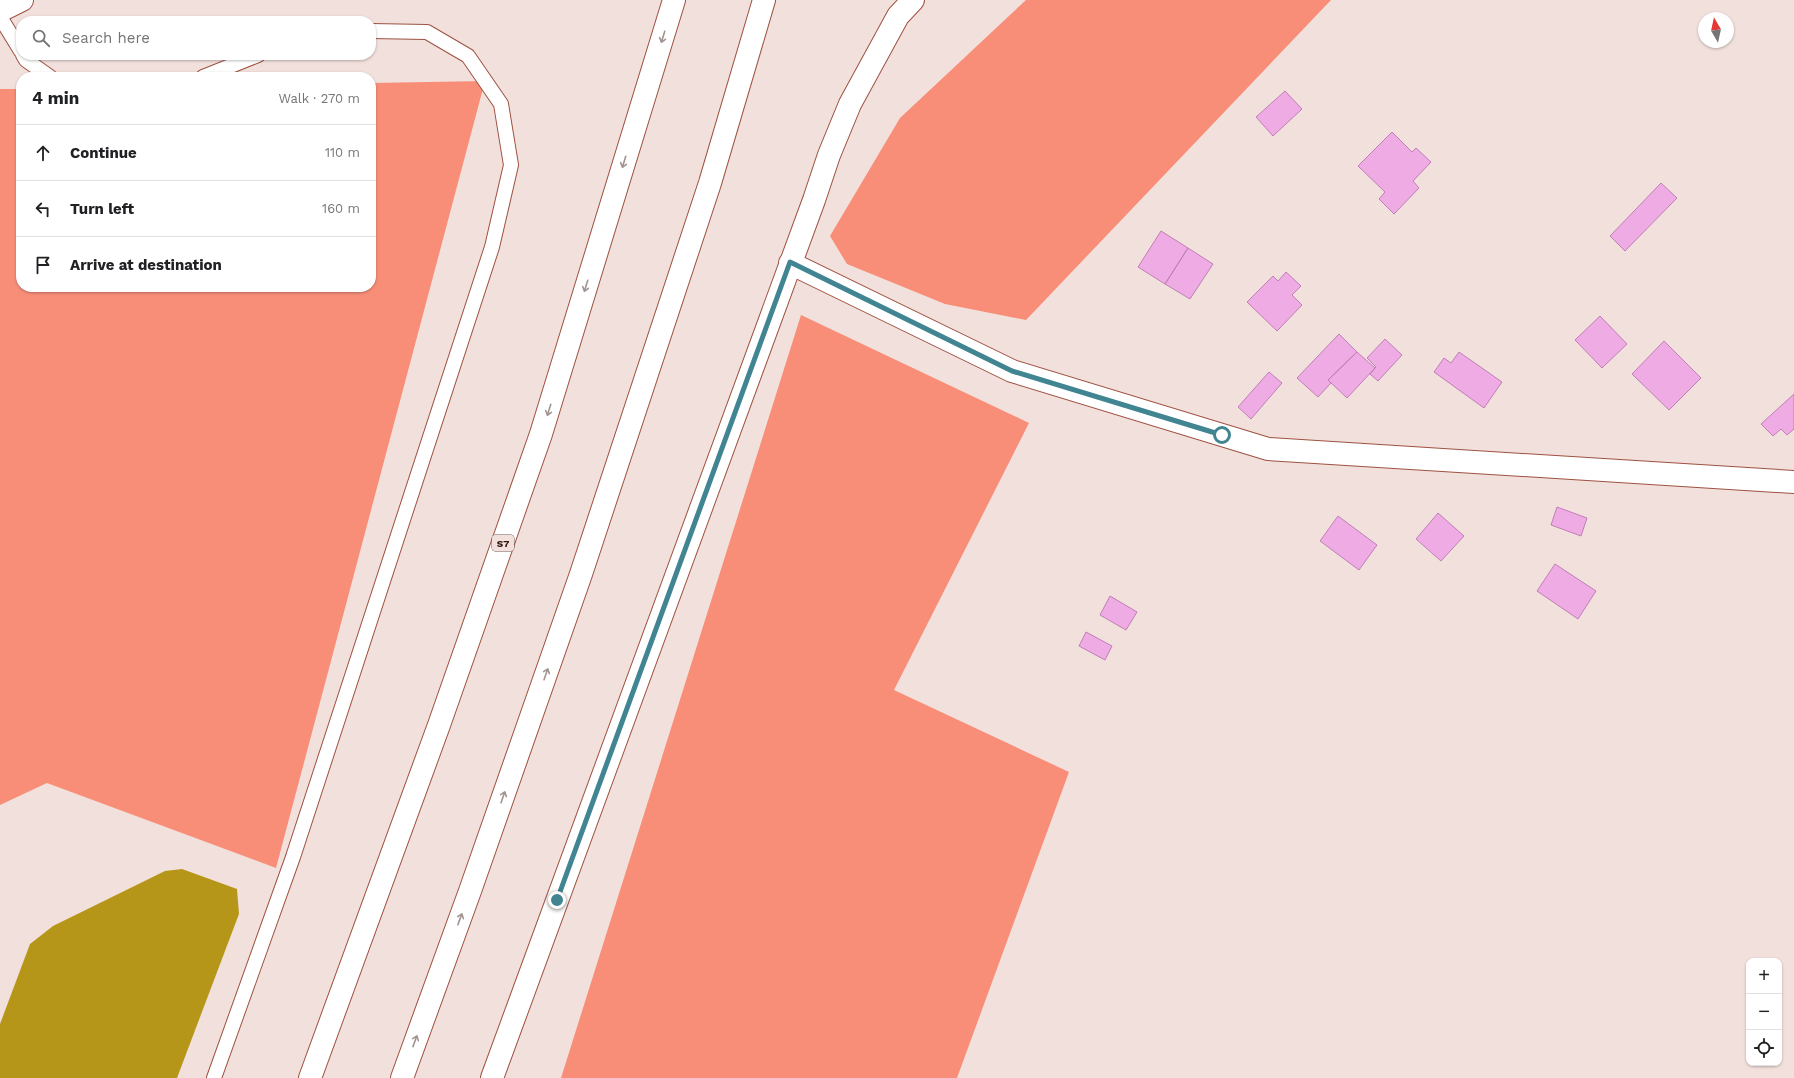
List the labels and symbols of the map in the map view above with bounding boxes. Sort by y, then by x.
north arrow [1698,12,1734,48]
one-way arrow [659,31,666,44]
one-way arrow [620,155,627,168]
one-way arrow [582,279,589,292]
one-way arrow [545,404,552,417]
route start [1213,426,1231,444]
road number: S7 [492,535,514,551]
one-way arrow [543,668,550,681]
one-way arrow [500,790,507,803]
route end [548,891,566,909]
one-way arrow [456,914,464,926]
one-way arrow [412,1035,419,1048]

